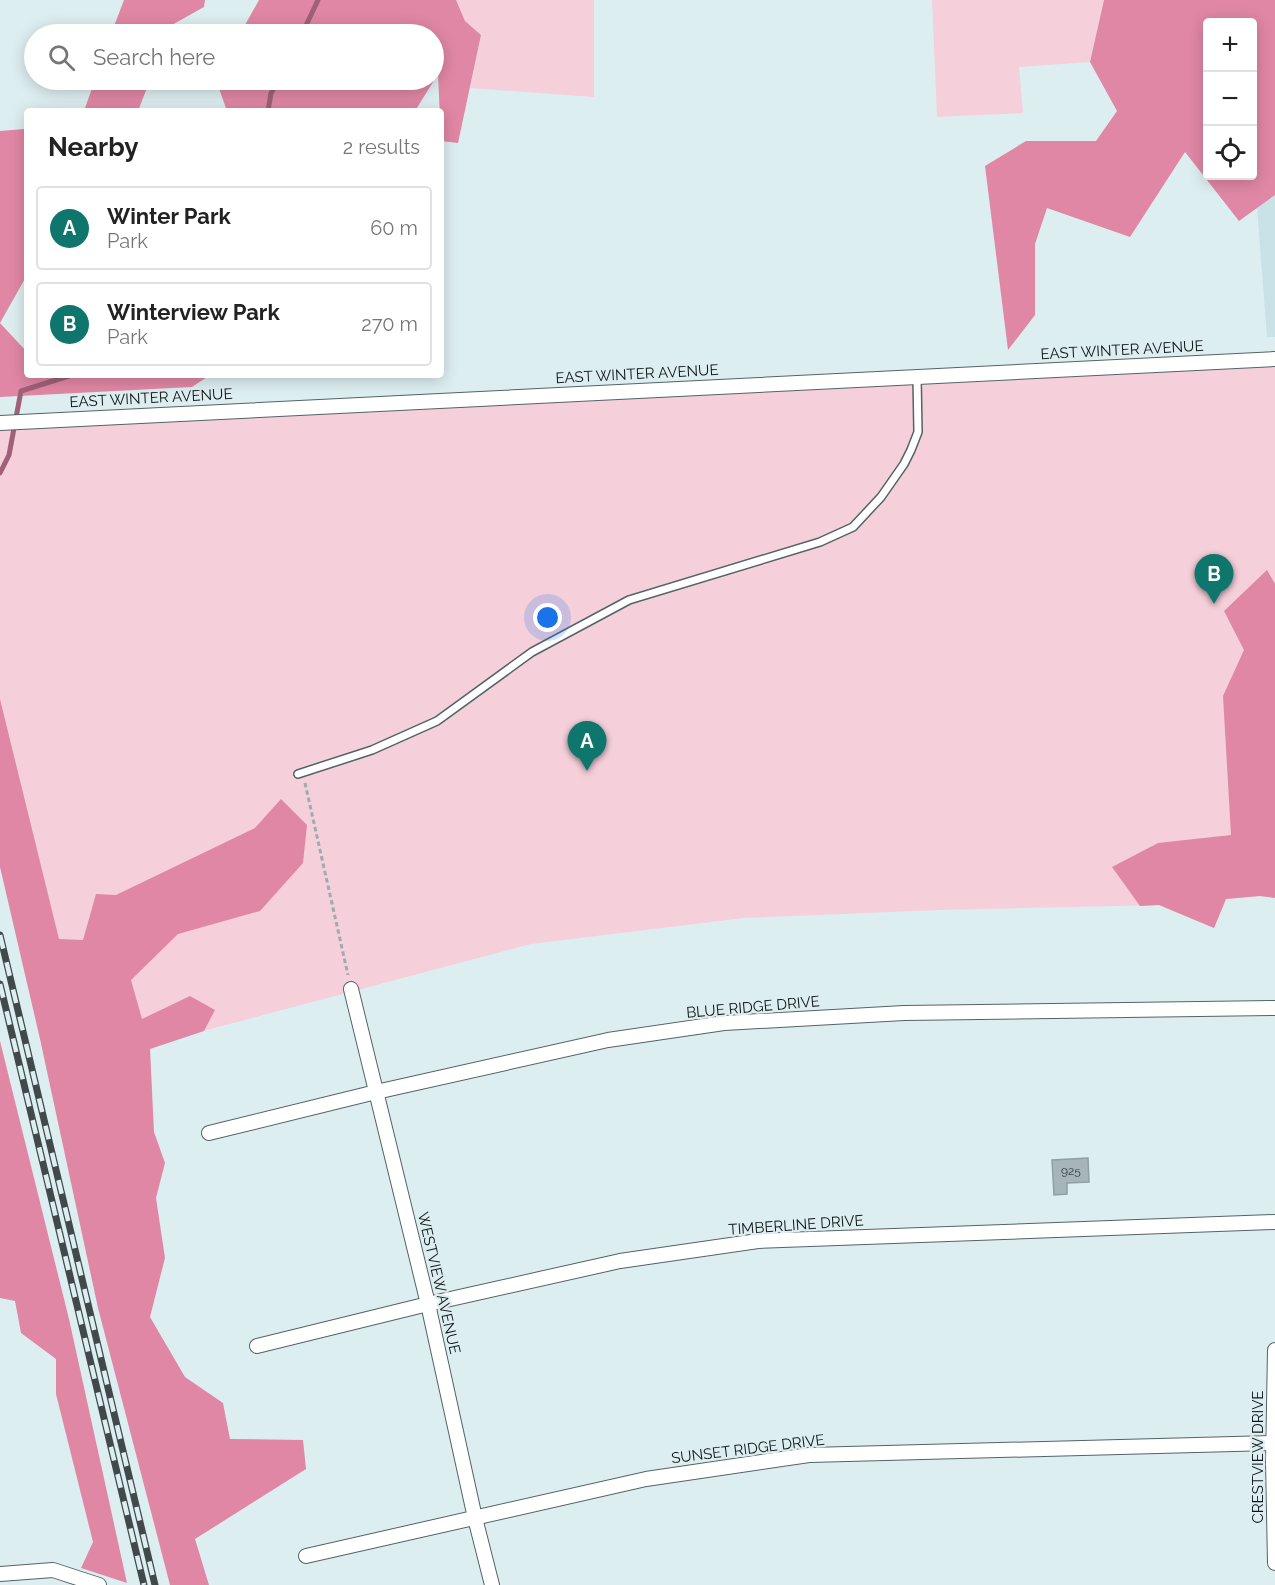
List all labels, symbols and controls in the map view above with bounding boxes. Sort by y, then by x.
map controls [1203,18,1257,180]
button: + [1203,18,1257,72]
search box [24,24,444,90]
icon: search [45,41,78,74]
text: Search here [93,44,215,70]
button: − [1203,72,1257,126]
button: locate [1203,126,1257,180]
text: Nearby [48,132,138,162]
text: 2 results [343,135,420,159]
text: Winter Park [107,203,231,229]
text: A [63,216,76,240]
text: 60 m [370,216,418,240]
text: Park [107,229,148,253]
text: Winterview Park [107,299,280,325]
text: B [63,312,76,336]
text: 270 m [361,312,418,336]
text: Park [107,325,148,349]
street label: EAST WINTER AVENUE [1040,337,1204,363]
street label: EAST WINTER AVENUE [555,361,719,387]
street label: EAST WINTER AVENUE [69,385,233,411]
pin: B [1194,554,1234,604]
your location [533,603,562,632]
pin: A [568,722,606,771]
street label: BLUE RIDGE DRIVE [685,992,821,1022]
house number: 925 [1061,1164,1081,1178]
street label: WESTVIEW AVENUE [414,1210,464,1356]
street label: TIMBERLINE DRIVE [728,1211,864,1239]
street label: CRESTVIEW DRIVE [1249,1391,1267,1523]
street label: SUNSET RIDGE DRIVE [670,1431,826,1467]

